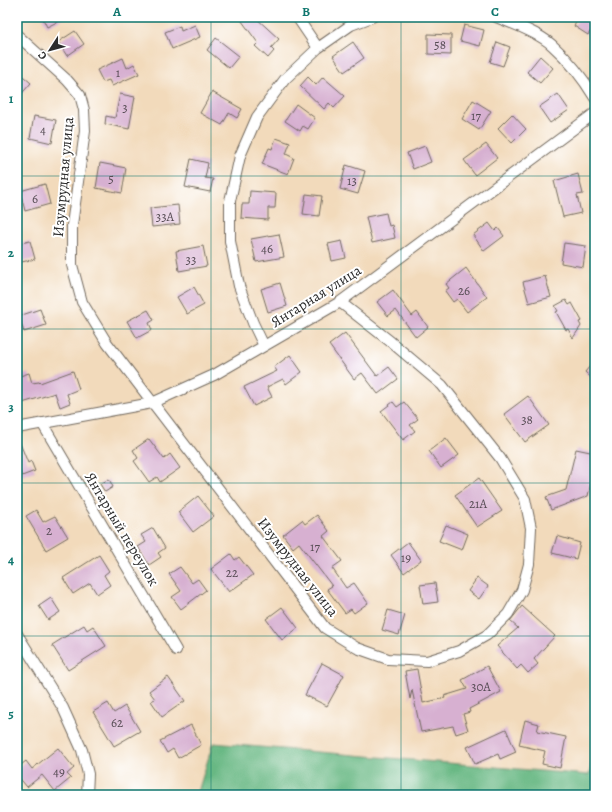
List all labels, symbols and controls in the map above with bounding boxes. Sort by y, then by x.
text: A [112,3,122,20]
text: B [302,3,310,20]
text: C [491,3,499,20]
north arrow [30,30,70,70]
house number: 58 [434,36,446,53]
text: С [34,48,50,63]
house number: 1 [116,64,121,81]
text: 1 [9,90,14,107]
house number: 3 [122,99,128,116]
house number: 17 [471,107,481,124]
street label: Изумрудная улица [48,116,78,238]
house number: 4 [40,121,46,138]
house number: 5 [108,170,114,187]
house number: 13 [347,172,357,189]
house number: 6 [32,190,38,207]
house number: 33А [156,208,175,225]
house number: 46 [261,240,273,257]
text: 2 [8,244,15,261]
house number: 33 [186,251,196,268]
street label: Янтарная улица [267,260,365,332]
house number: 26 [458,282,470,299]
text: 3 [8,398,14,415]
house number: 38 [521,411,533,428]
street label: Янтарный переулок [80,468,164,590]
house number: 21А [469,495,488,512]
street label: Изумрудная улица [253,513,343,621]
house number: 2 [46,522,52,539]
house number: 17 [310,538,320,555]
house number: 19 [401,549,411,566]
text: 4 [8,551,14,568]
house number: 22 [226,564,238,581]
house number: 30А [471,678,491,695]
text: 5 [8,705,14,722]
house number: 62 [111,714,123,731]
house number: 49 [53,763,65,780]

